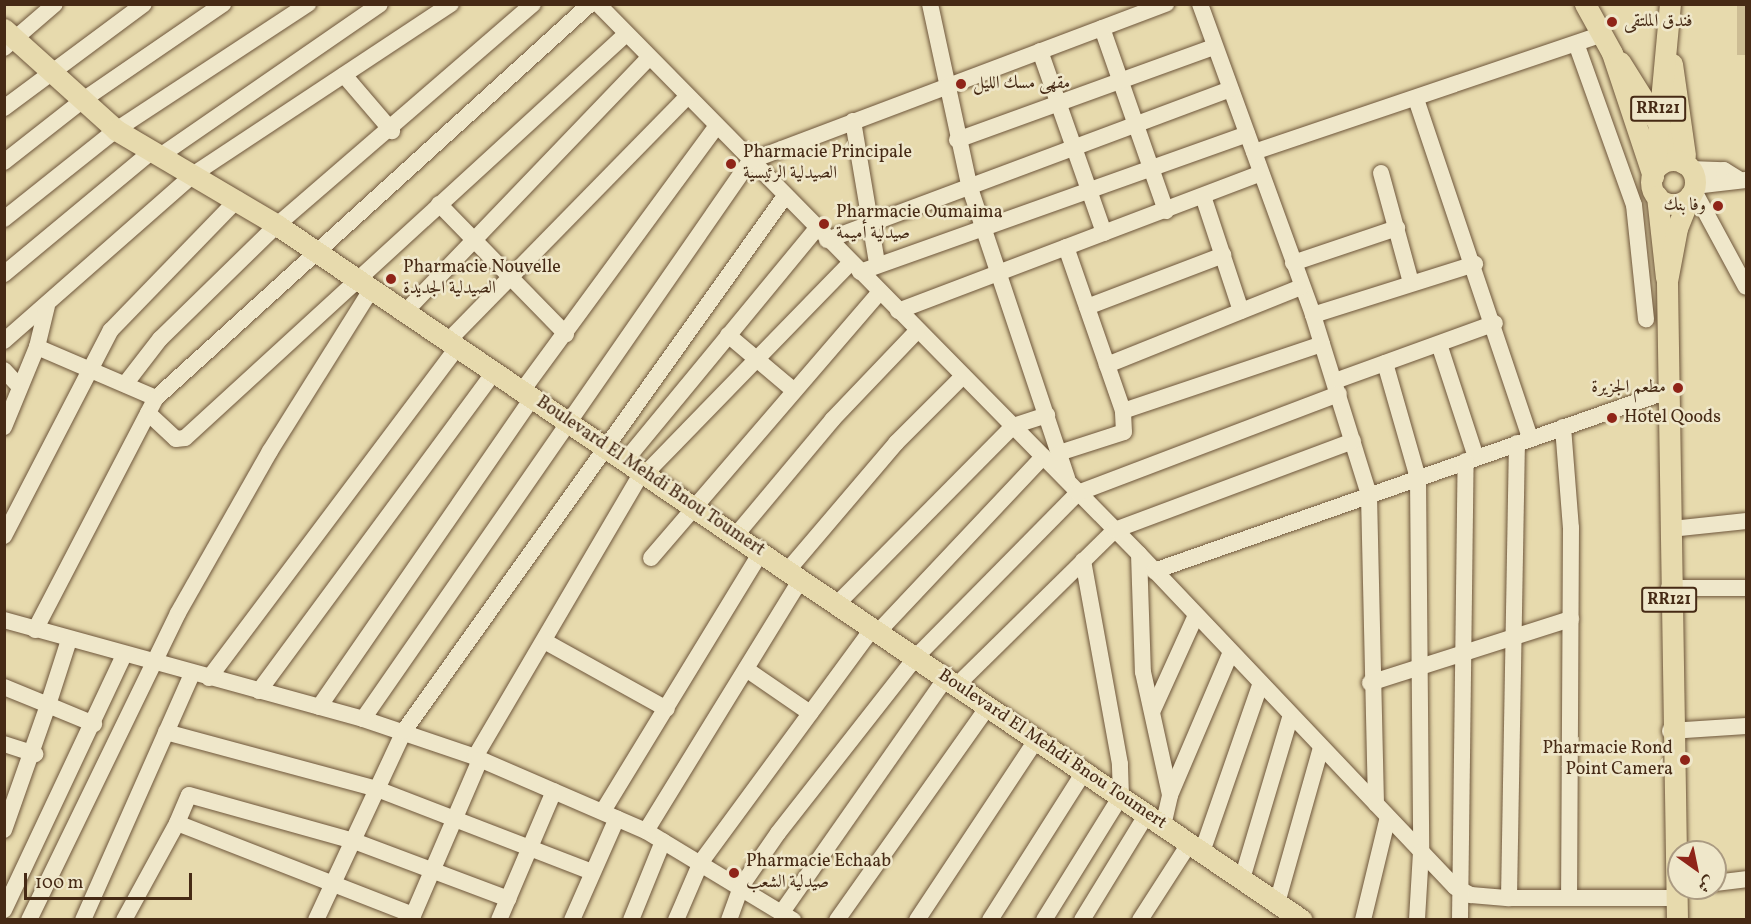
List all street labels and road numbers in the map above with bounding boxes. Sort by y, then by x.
road number: RR121 [1630,96,1686,122]
street label: Boulevard El Mehdi Bnou Toumert [531,392,769,562]
road number: RR121 [1640,587,1698,613]
street label: Boulevard El Mehdi Bnou Toumert [933,665,1171,835]

